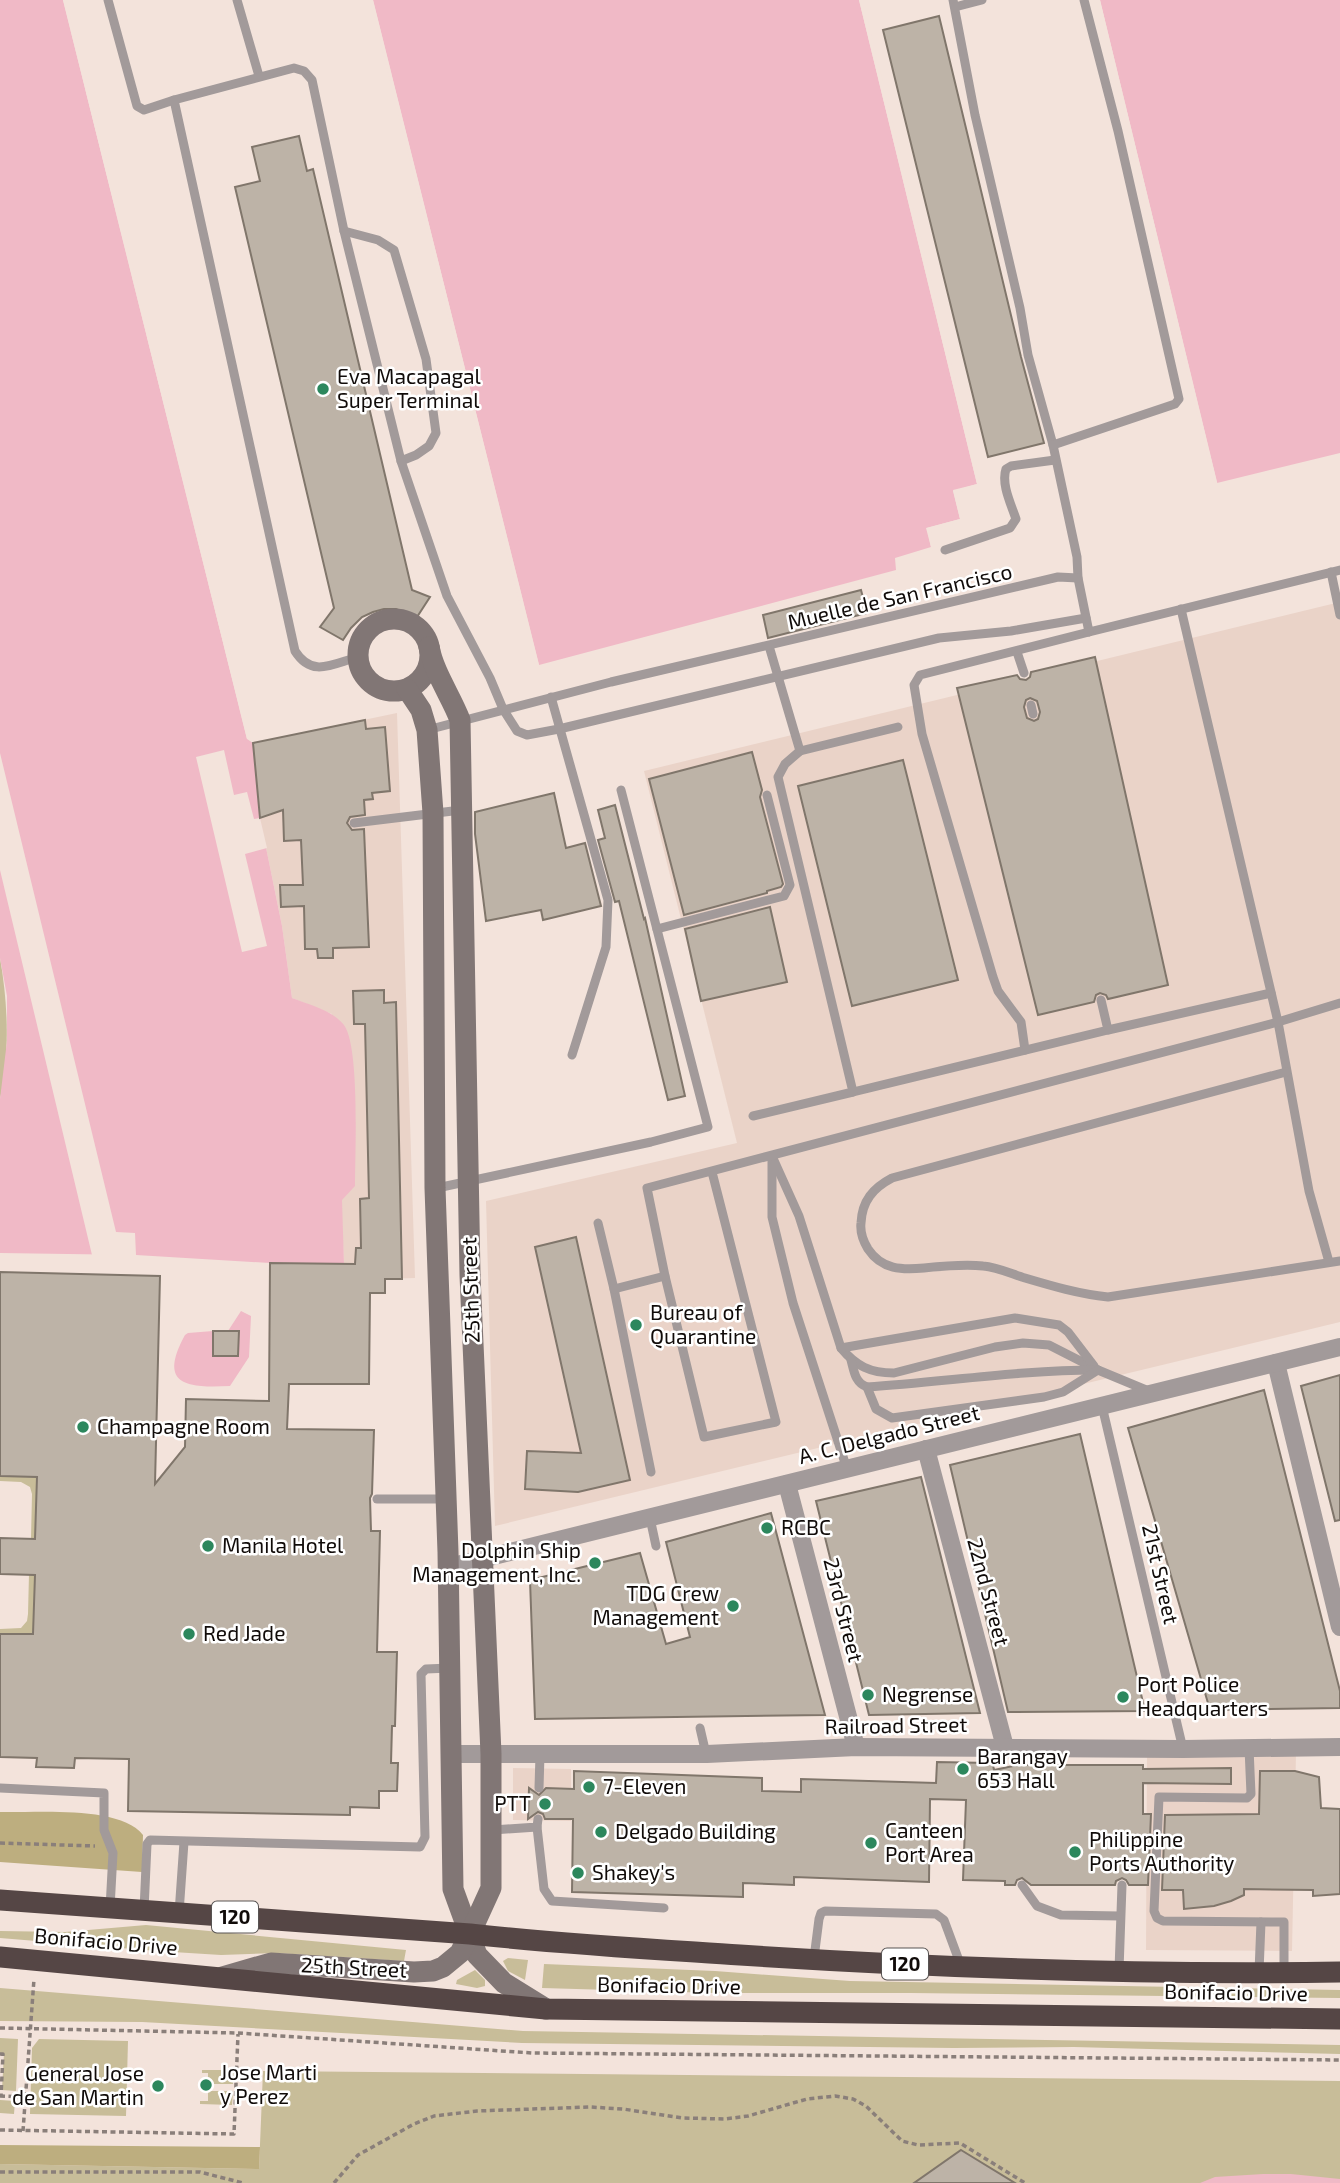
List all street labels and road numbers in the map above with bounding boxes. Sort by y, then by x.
street label: Muelle de San Francisco [785,558,1014,634]
street label: 25th Street [455,1236,484,1344]
street label: A. C. Delgado Street [796,1399,982,1468]
street label: 21st Street [1138,1521,1185,1626]
street label: 22nd Street [963,1535,1016,1648]
street label: 23rd Street [819,1555,869,1664]
street label: Railroad Street [824,1711,968,1738]
road number: 120 [212,1901,258,1932]
street label: Bonifacio Drive [33,1922,179,1959]
road number: 120 [882,1948,928,1980]
street label: 25th Street [300,1951,408,1982]
street label: Bonifacio Drive [597,1971,741,1998]
street label: Bonifacio Drive [1164,1978,1308,2005]

